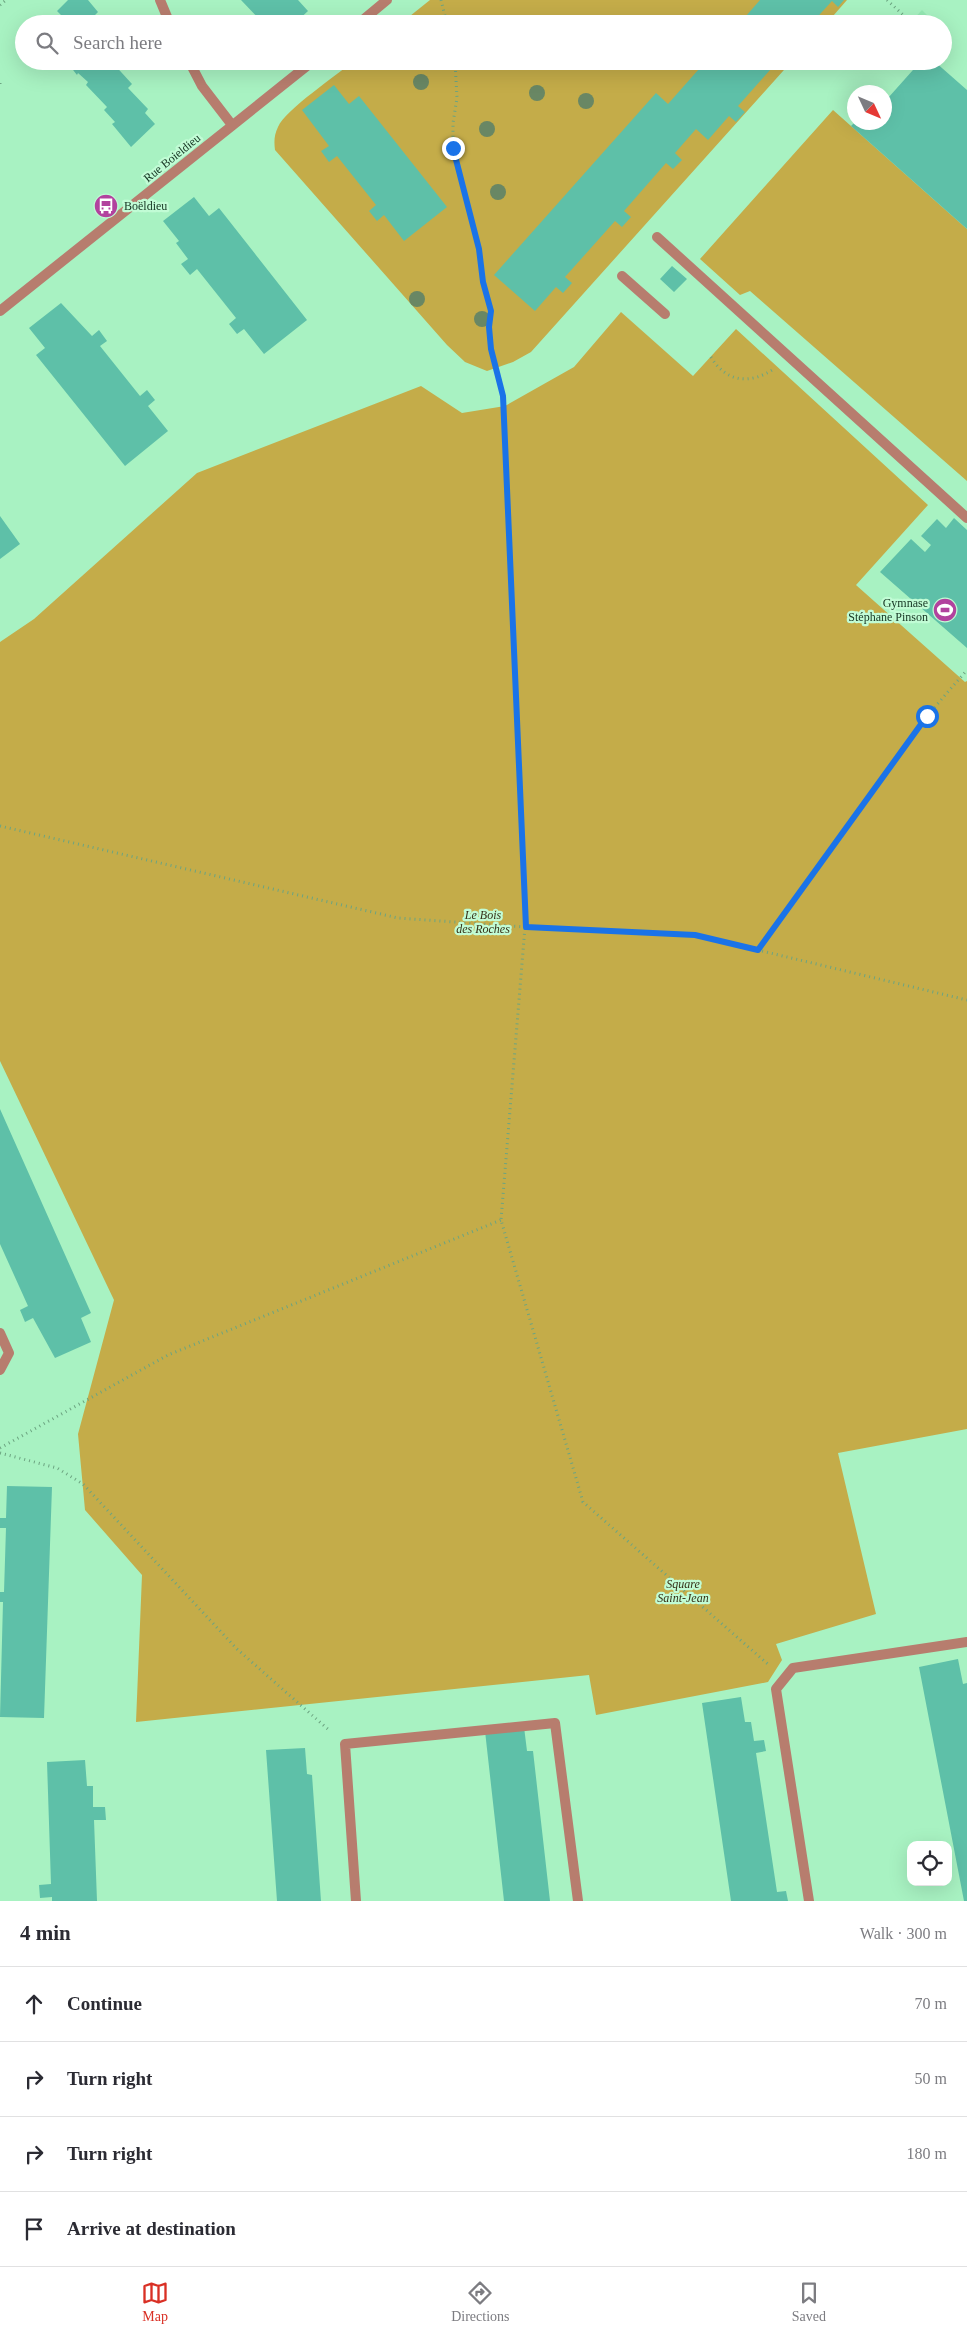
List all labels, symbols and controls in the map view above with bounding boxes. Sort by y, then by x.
search box [15,15,952,70]
icon: search [33,29,61,57]
text: Search here [73,32,162,53]
north arrow [847,85,892,130]
street label: Rue Boieldieu [141,131,203,185]
route end [442,137,465,160]
bus stop icon: Boëldieu [93,193,119,219]
place label: Boëldieu [124,199,167,213]
place label: Gymnase Stéphane Pinson [848,596,928,624]
sports icon: Gymnase Stéphane Pinson [932,597,958,623]
route start [916,705,939,728]
park label: Le Bois des Roches [456,908,510,936]
park label: Square Saint-Jean [657,1577,709,1605]
map controls [907,1841,952,1886]
button: locate [907,1841,952,1886]
text: 4 min [20,1921,71,1945]
text: Walk · 300 m [860,1925,947,1942]
icon: ahead [20,1990,48,2018]
text: Continue [67,1993,142,2014]
text: 70 m [915,1995,947,2012]
icon: right [20,2065,48,2093]
text: Turn right [67,2068,152,2089]
text: 50 m [915,2070,947,2087]
icon: right [20,2140,48,2168]
text: Turn right [67,2143,152,2164]
text: 180 m [907,2145,947,2162]
icon: arrive [20,2215,48,2243]
text: Arrive at destination [67,2218,236,2239]
tab: Map [141,2279,169,2325]
tab: Directions [451,2279,510,2325]
tab: Saved [792,2279,826,2325]

